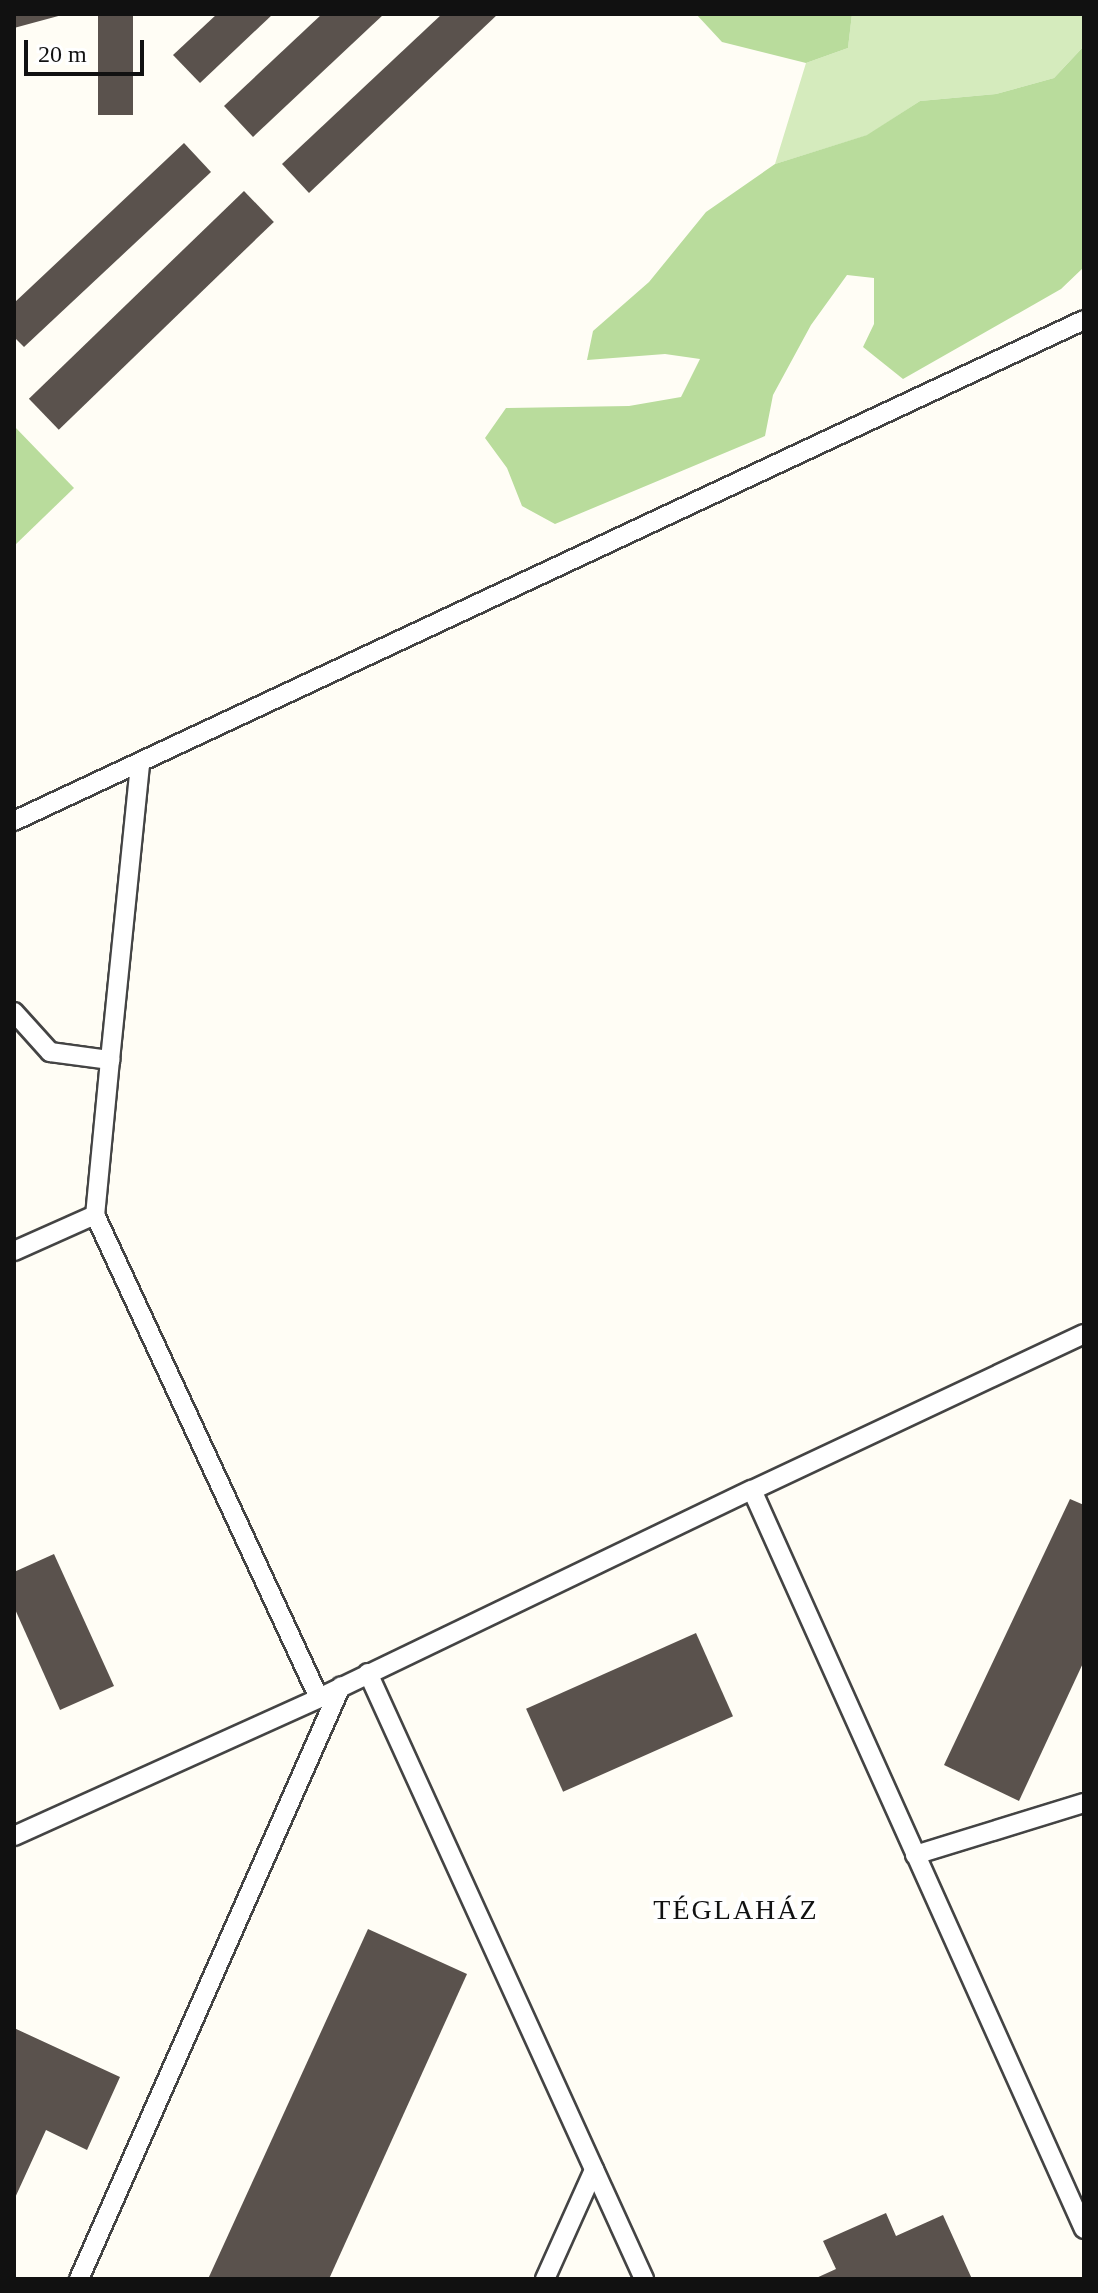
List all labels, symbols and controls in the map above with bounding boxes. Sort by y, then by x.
scale bar [28,24,148,74]
text: 20 m [38,41,87,67]
district label: TÉGLAHÁZ [653,1893,819,1927]

